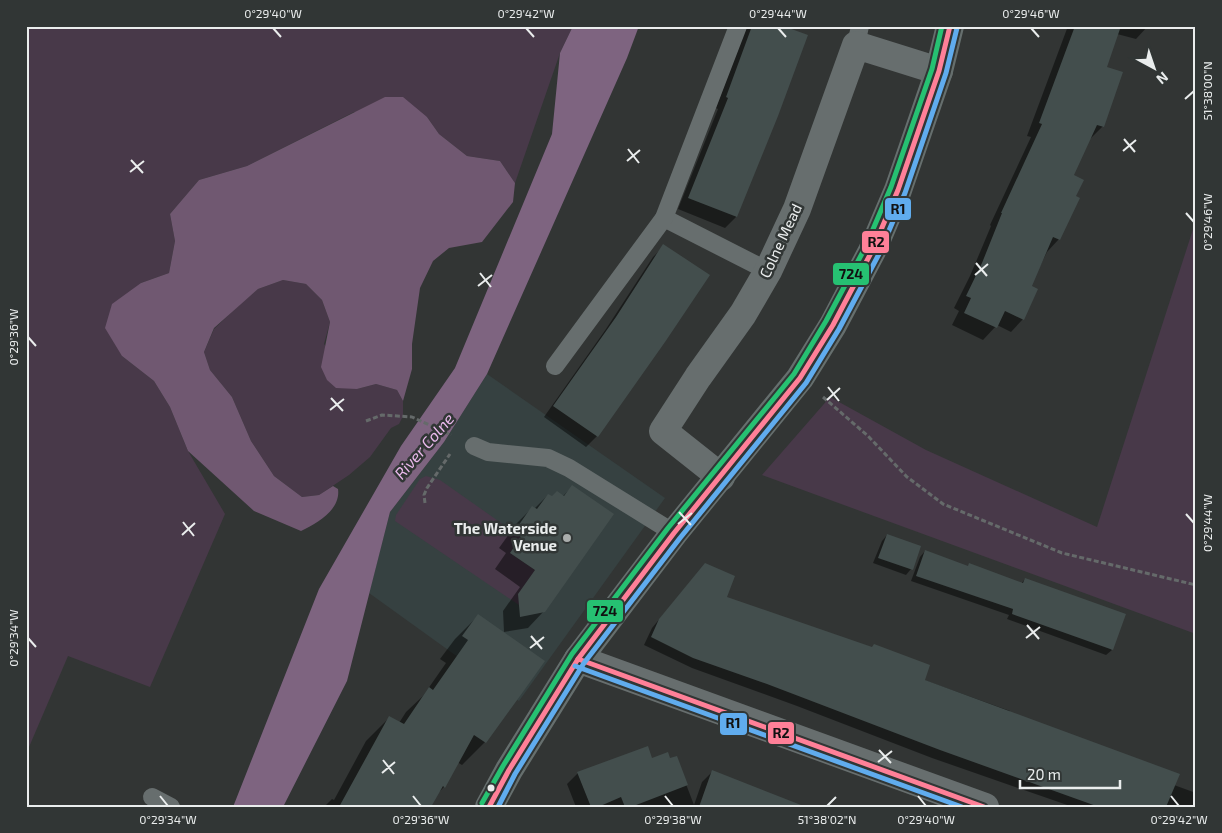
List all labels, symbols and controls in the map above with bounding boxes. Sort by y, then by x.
text: 0°29'40"W [244,6,302,20]
text: 0°29'42"W [497,6,555,20]
text: 0°29'44"W [749,6,807,20]
text: 0°29'46"W [1002,6,1060,20]
north arrow [1130,42,1180,92]
text: 51°38'00"N [1200,61,1214,121]
text: N [1153,69,1172,88]
text: 0°29'46"W [1200,193,1214,251]
line badge: R1 [884,197,912,221]
text: R1 [890,200,906,217]
street label: Colne Mead [755,201,805,280]
line badge: R2 [861,230,890,254]
text: R2 [867,233,885,250]
line badge: 724 [832,262,870,286]
text: 724 [839,265,863,282]
text: 0°29'36"W [6,309,20,365]
water label: River Colne [390,409,458,482]
text: 0°29'44"W [1200,494,1214,552]
place label: The Waterside Venue [454,519,557,554]
marker: The Waterside Venue [561,532,573,544]
line badge: 724 [586,599,624,623]
text: 724 [593,602,617,619]
text: 0°29'34"W [6,609,20,667]
line badge: R1 [719,712,748,736]
text: R1 [725,714,741,731]
line badge: R2 [767,721,795,745]
text: R2 [772,724,790,741]
scale bar [1020,758,1120,790]
text: 20 m [1027,765,1061,783]
unlabelled marker [486,783,496,793]
text: 0°29'34"W [139,812,197,826]
text: 0°29'36"W [393,812,449,826]
text: 0°29'38"W [644,812,702,826]
text: 51°38'02"N [798,812,856,826]
text: 0°29'40"W [897,812,955,826]
text: 0°29'42"W [1150,812,1208,826]

